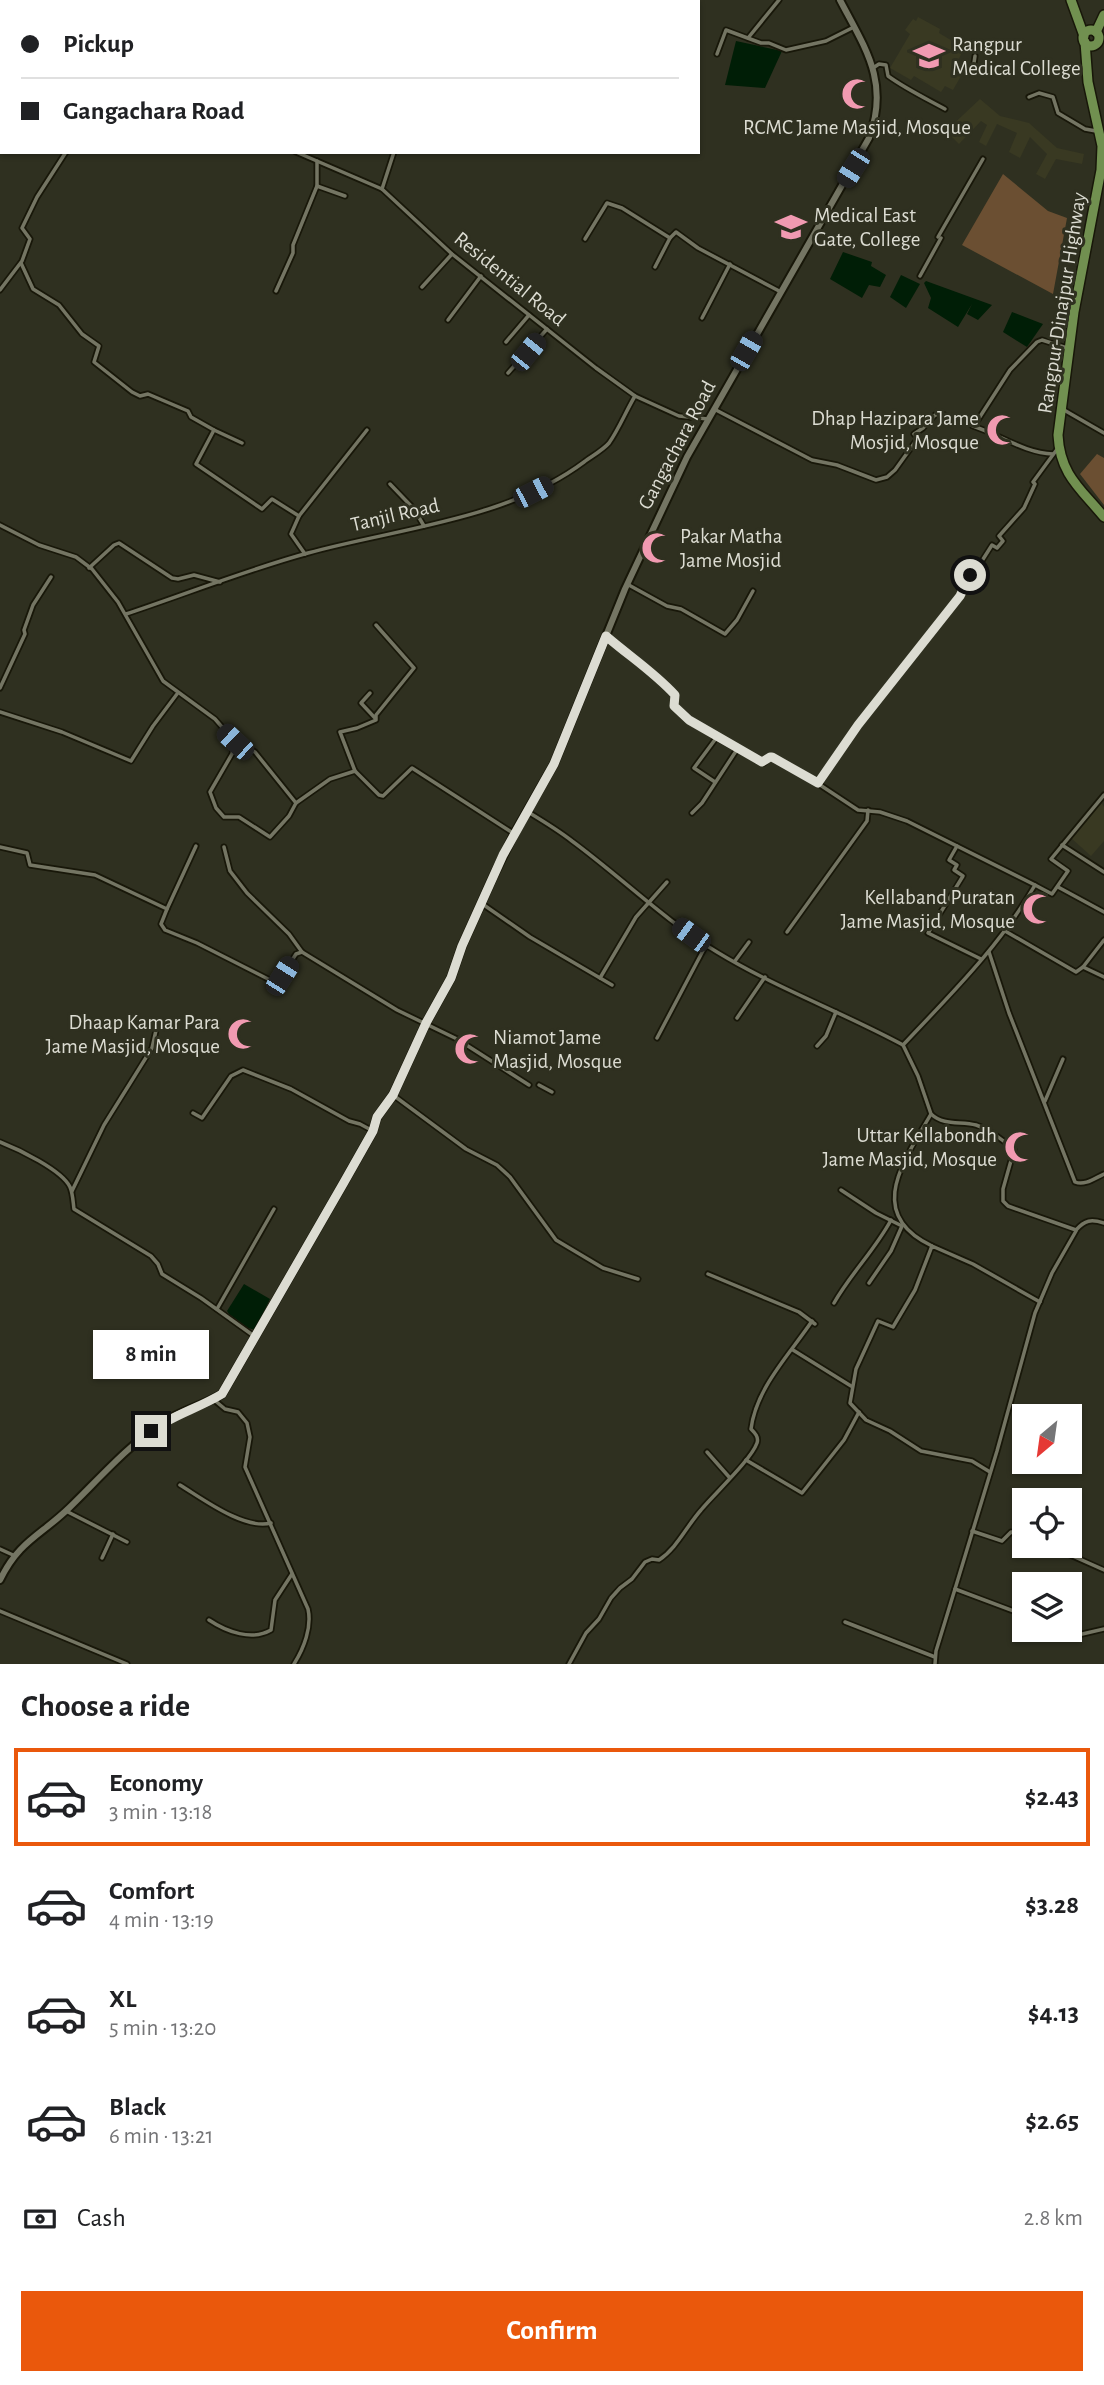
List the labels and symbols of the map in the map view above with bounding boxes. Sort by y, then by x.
place label: Rangpur Medical College [952,34,1081,79]
school or university icon: Rangpur Medical College [912,39,946,73]
mosque icon: RCMC Jame Masjid, Mosque [840,77,874,111]
place label: RCMC Jame Masjid, Mosque [743,117,971,138]
car [833,145,874,191]
street label: Rangpur-Dinajpur Highway [1034,191,1090,415]
place label: Medical East Gate, College [814,205,920,250]
school or university icon: Medical East Gate, College [774,210,808,244]
street label: Residential Road [450,228,570,330]
car [727,328,766,374]
car [507,329,550,375]
street label: Gangachara Road [634,377,720,513]
place label: Dhap Hazipara Jame Mosjid, Mosque [811,408,979,453]
mosque icon: Dhap Hazipara Jame Mosjid, Mosque [985,413,1019,447]
car [510,473,557,511]
street label: Tanjil Road [349,495,441,535]
place label: Pakar Matha Jame Mosjid [680,526,783,571]
mosque icon: Pakar Matha Jame Mosjid [640,531,674,565]
route start [954,559,986,591]
car [213,720,258,764]
place label: Kellaband Puratan Jame Masjid, Mosque [841,887,1015,932]
mosque icon: Kellaband Puratan Jame Masjid, Mosque [1021,892,1055,926]
car [668,914,715,956]
car [262,953,303,999]
place label: Dhaap Kamar Para Jame Masjid, Mosque [46,1012,220,1057]
mosque icon: Dhaap Kamar Para Jame Masjid, Mosque [226,1017,260,1051]
place label: Niamot Jame Masjid, Mosque [493,1027,622,1072]
mosque icon: Niamot Jame Masjid, Mosque [453,1032,487,1066]
place label: Uttar Kellabondh Jame Masjid, Mosque [823,1125,997,1170]
mosque icon: Uttar Kellabondh Jame Masjid, Mosque [1003,1130,1037,1164]
callout: 8 min [93,1330,209,1378]
north arrow [1012,1404,1082,1474]
route end [135,1415,167,1447]

